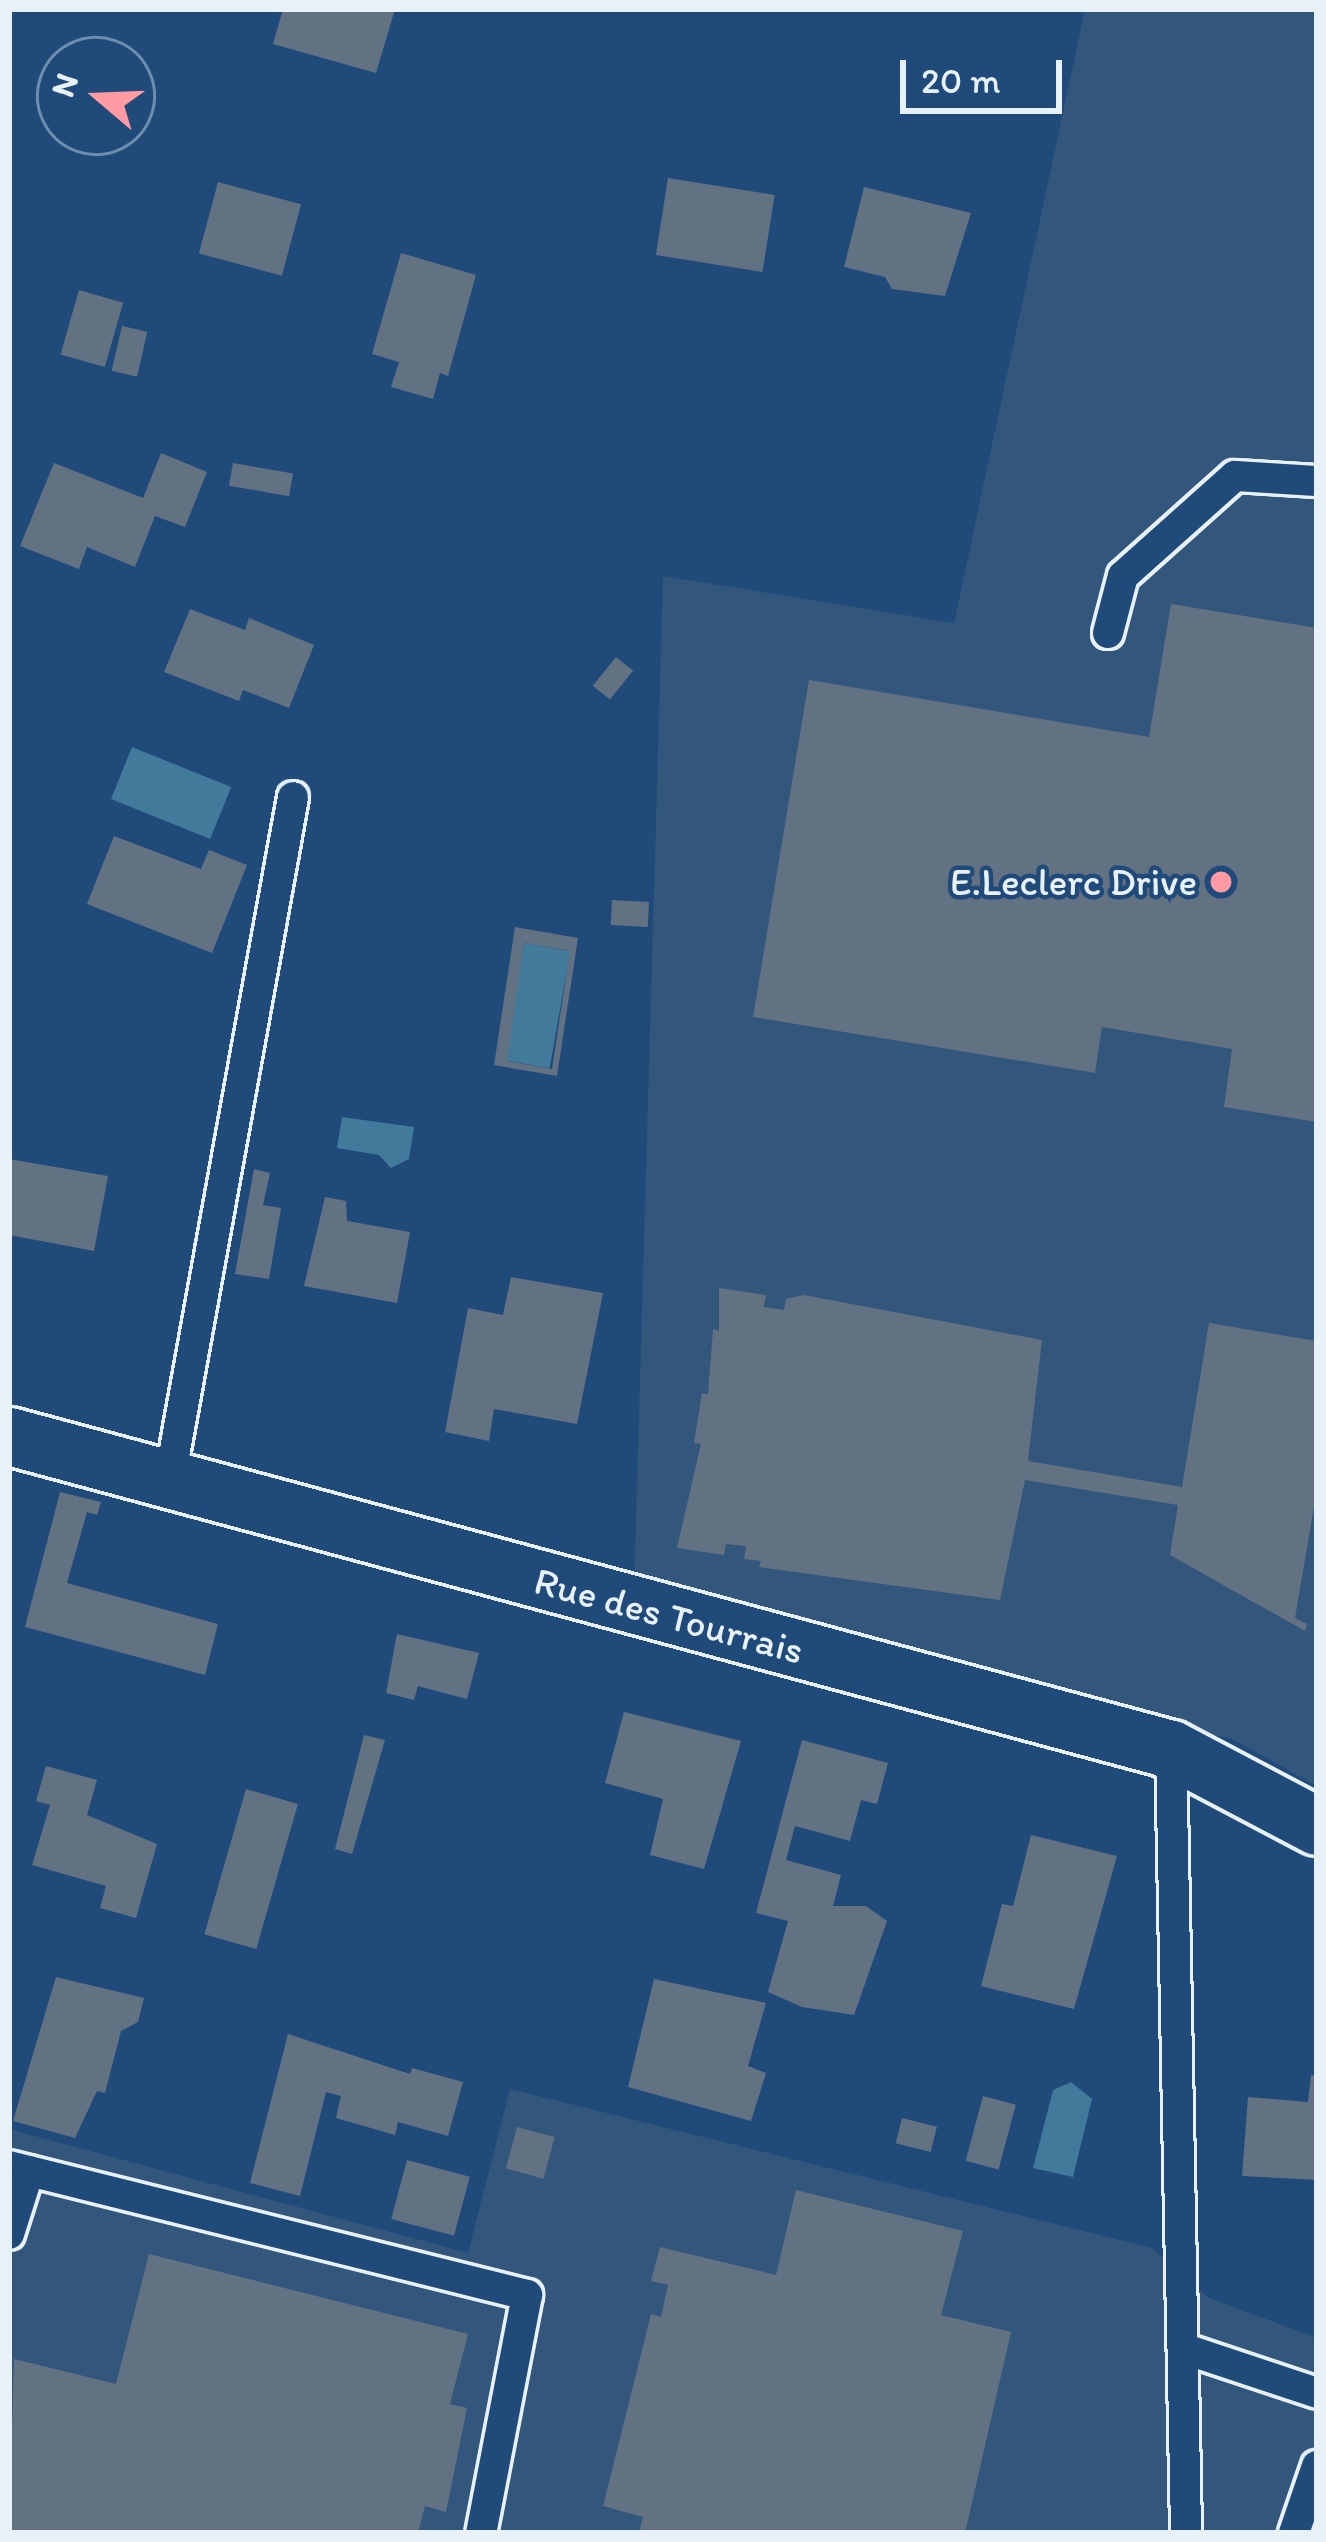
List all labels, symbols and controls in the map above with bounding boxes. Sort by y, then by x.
north arrow [36,36,156,156]
scale bar [906,36,1068,110]
text: 20 m [921,59,1001,102]
text: N [42,68,86,102]
place label: E.Leclerc Drive [949,859,1197,905]
marker: E.Leclerc Drive [1208,869,1234,895]
street label: Rue des Tourrais [530,1558,808,1674]

